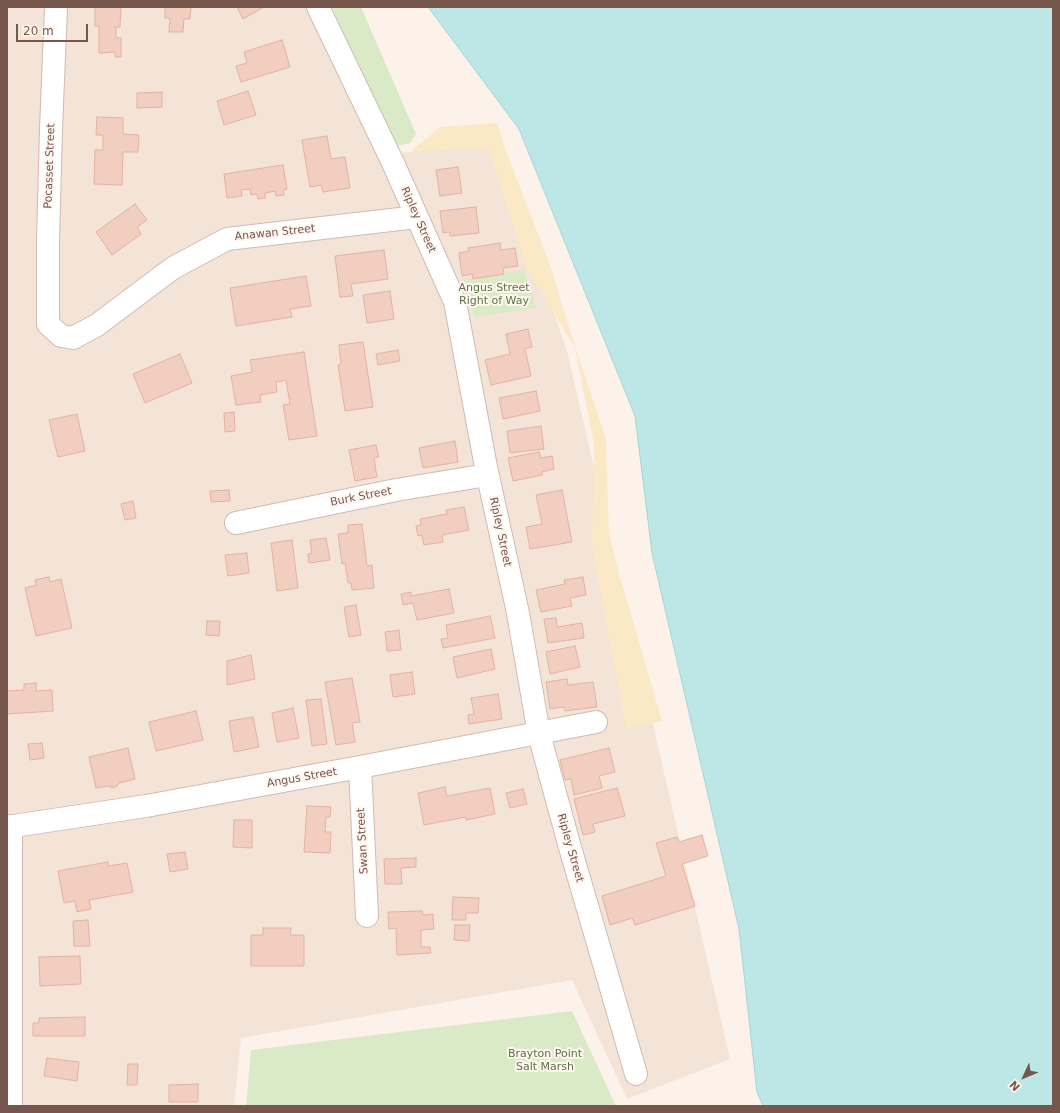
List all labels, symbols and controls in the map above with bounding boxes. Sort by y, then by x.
scale bar [18,16,90,42]
text: 20 m [23,24,54,38]
street label: Pocasset Street [42,123,58,209]
street label: Ripley Street [398,185,438,255]
street label: Anawan Street [234,222,316,244]
park label: Angus Street Right of Way [458,281,530,307]
street label: Burk Street [329,485,393,509]
street label: Ripley Street [486,496,514,568]
street label: Angus Street [266,765,338,791]
street label: Swan Street [355,807,371,875]
street label: Ripley Street [554,812,586,884]
park label: Brayton Point Salt Marsh [508,1047,582,1073]
north arrow [1004,1057,1044,1097]
text: N [1007,1078,1023,1094]

